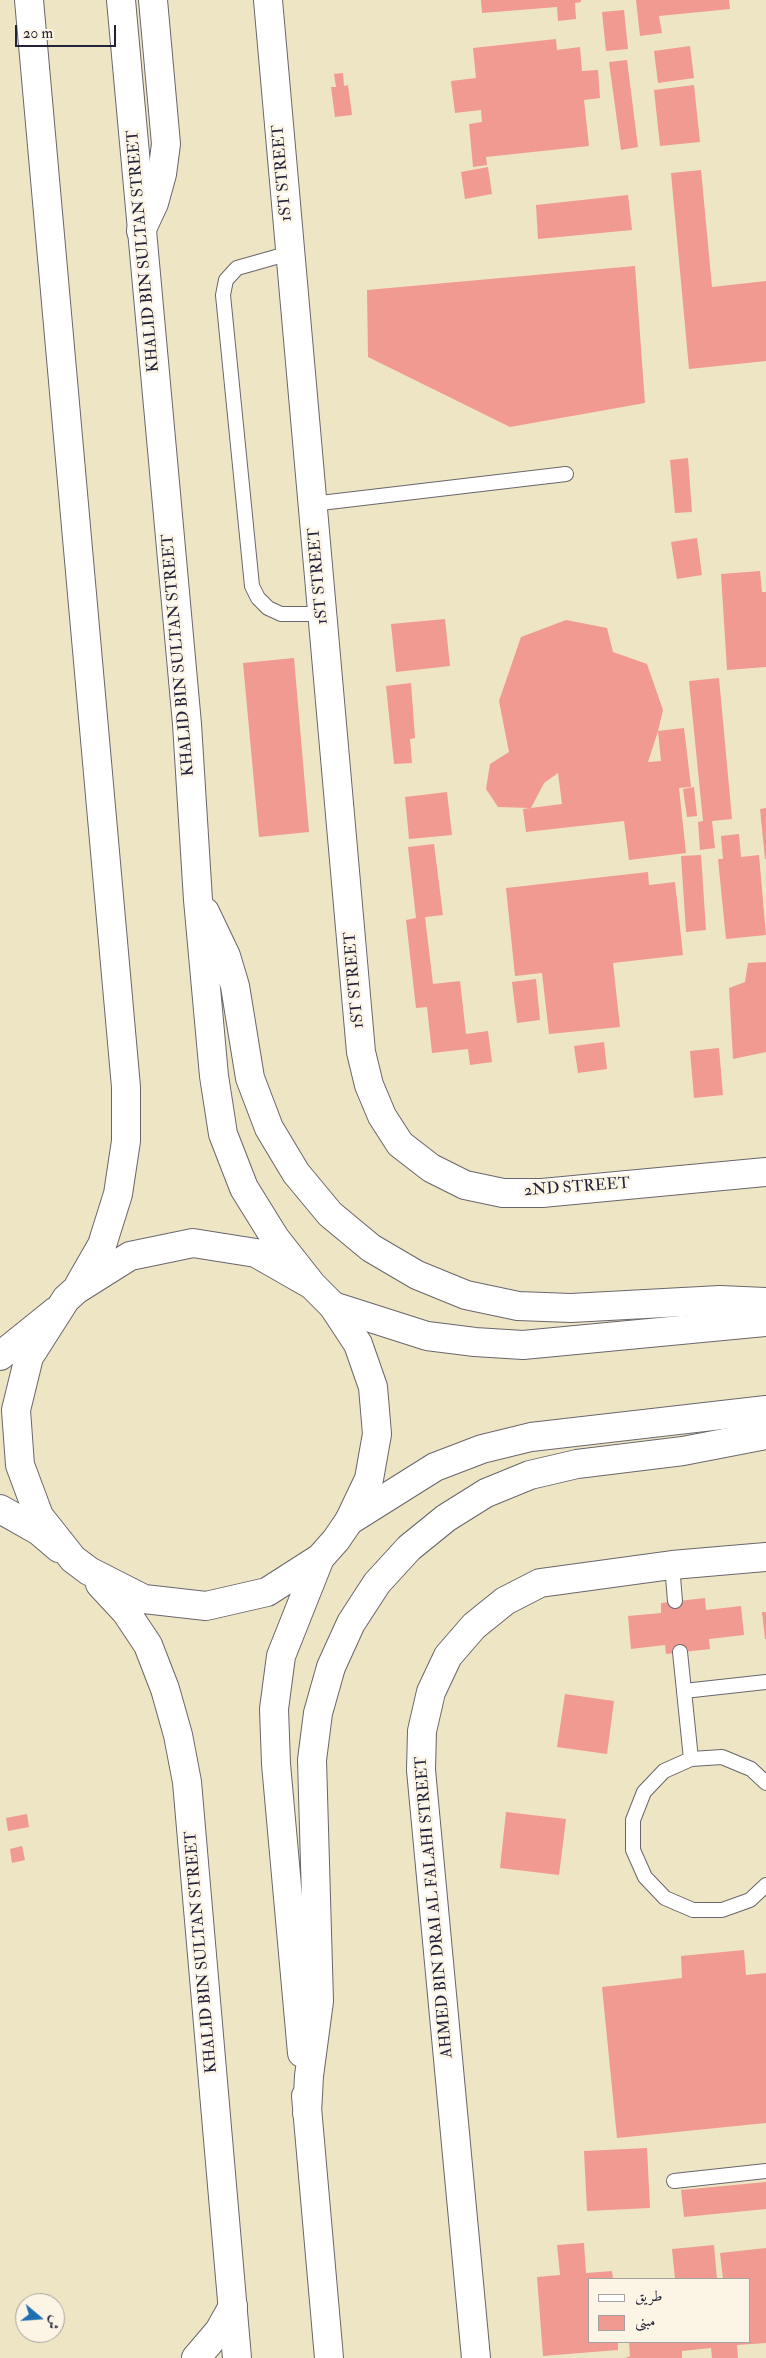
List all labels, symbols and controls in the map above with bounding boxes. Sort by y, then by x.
scale bar [18,15,119,47]
text: 20 m [23,24,53,43]
street label: 1ST STREET [269,124,297,222]
street label: KHALID BIN SULTAN STREET [124,129,164,373]
street label: 1ST STREET [305,527,333,625]
street label: KHALID BIN SULTAN STREET [159,533,199,777]
street label: 1ST STREET [341,931,369,1029]
street label: 2ND STREET [523,1175,631,1201]
street label: AHMED BIN DRAI AL FALAHI STREET [412,1755,458,2059]
street label: KHALID BIN SULTAN STREET [182,1830,222,2074]
legend [588,2278,751,2343]
text: طريق [635,2287,662,2306]
north arrow [15,2293,65,2343]
text: مبنى [635,2312,655,2331]
text: ش [44,2313,64,2332]

